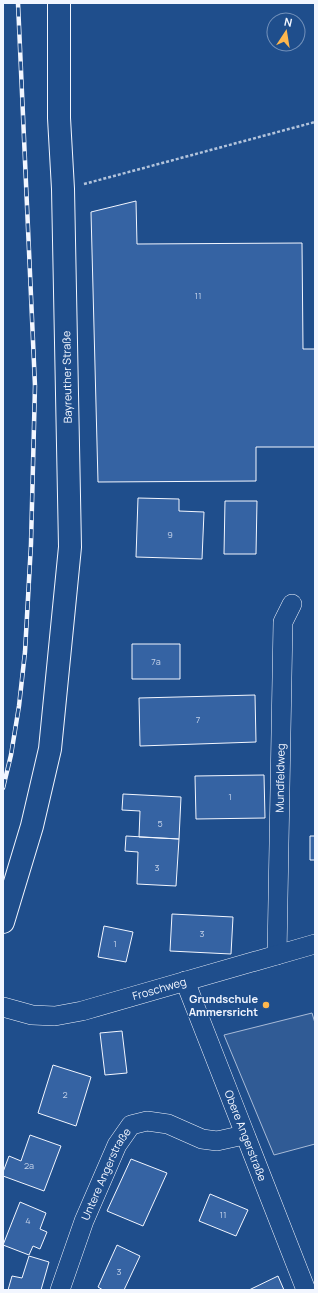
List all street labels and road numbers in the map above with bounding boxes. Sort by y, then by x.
street label: Bayreuther Straße [58,330,75,424]
street label: Mundfeldweg [272,743,288,813]
street label: Froschweg [130,973,188,1003]
street label: Obere Angerstraße [221,1088,271,1184]
street label: Untere Angerstraße [77,1124,134,1222]

